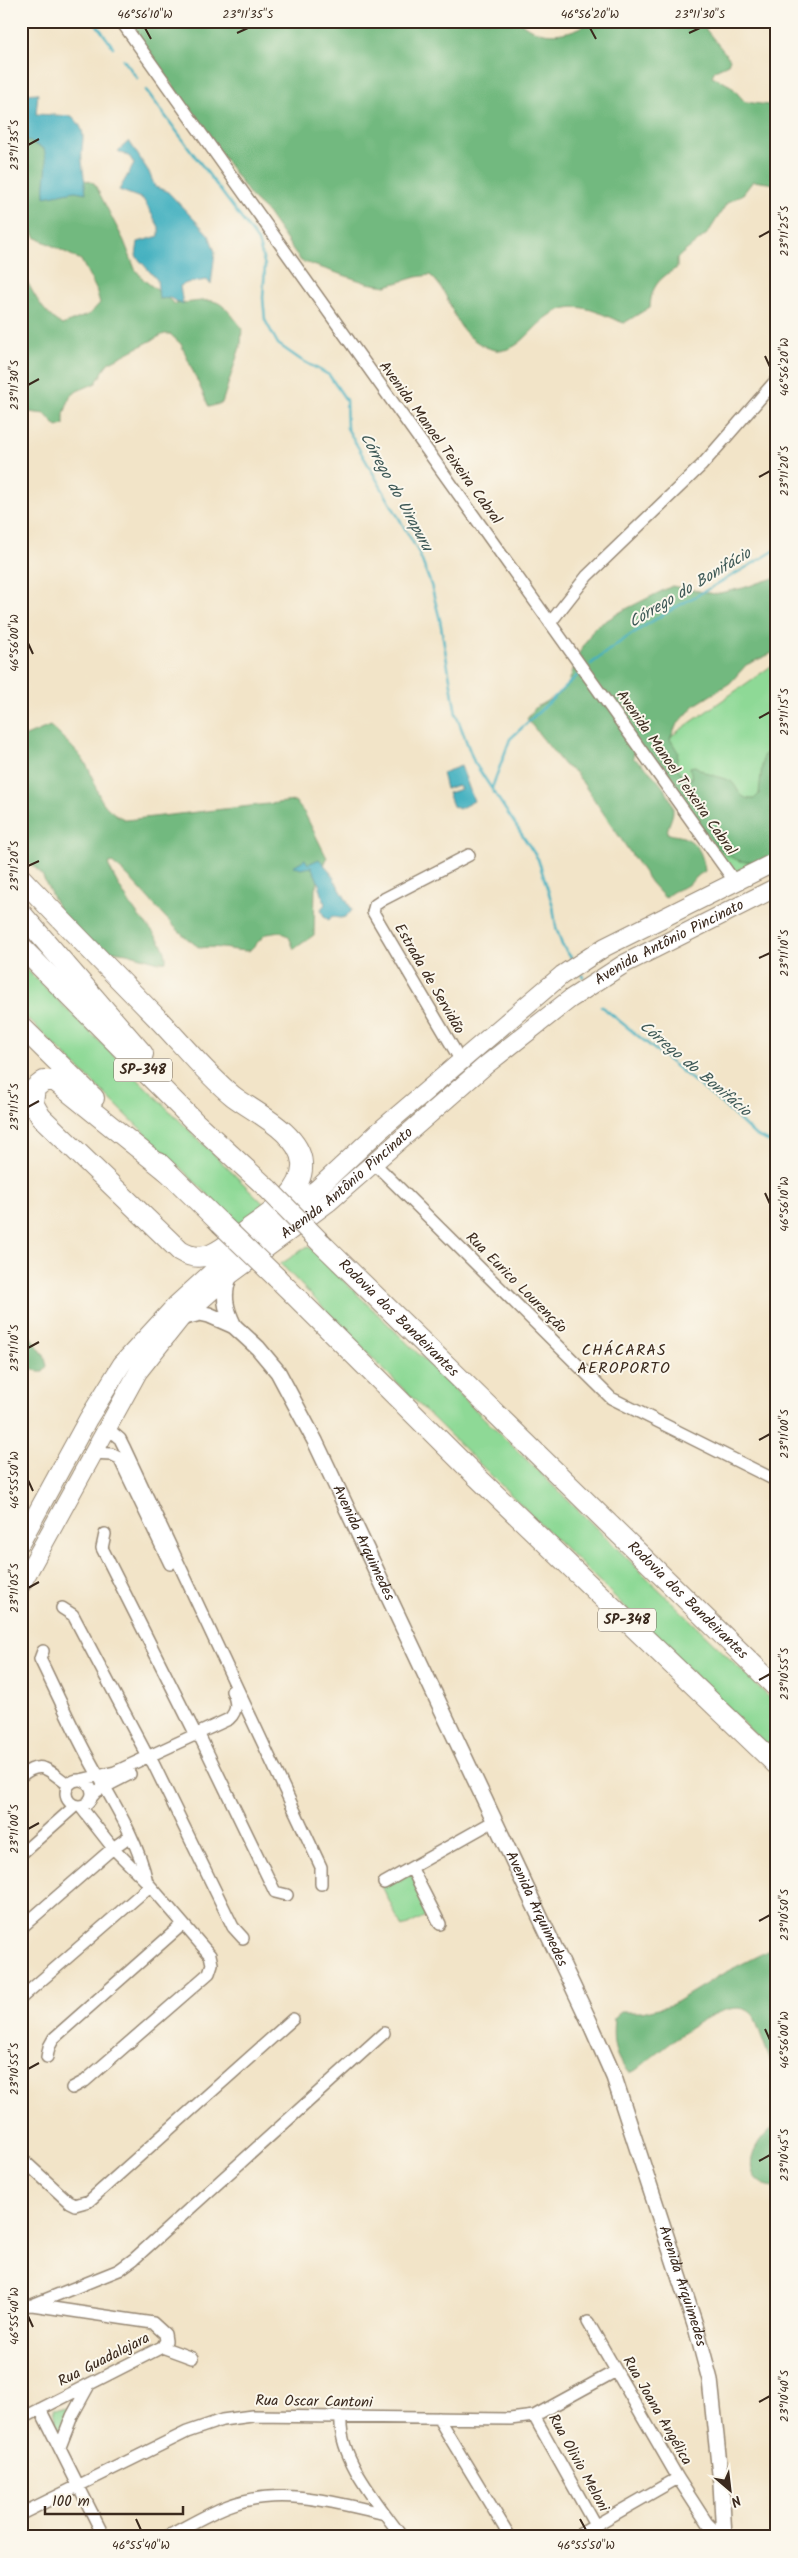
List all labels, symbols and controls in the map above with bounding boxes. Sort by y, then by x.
text: 46°56'10"W [117,5,173,24]
text: 23°11'35"S [223,5,274,24]
text: 46°56'20"W [561,5,619,24]
text: 23°11'30"S [675,5,726,24]
text: 23°11'35"S [5,119,24,170]
text: 23°11'25"S [775,205,794,256]
text: 46°56'20"W [775,338,794,396]
street label: Avenida Manoel Teixeira Cabral [372,356,508,530]
text: 23°11'30"S [5,359,24,410]
water label: Córrego do Uirapuru [353,428,440,558]
text: 23°11'20"S [775,445,794,496]
water label: Córrego do Bonifácio [624,541,758,635]
text: 46°56'00"W [5,614,24,672]
street label: Avenida Manoel Teixeira Cabral [610,685,743,861]
text: 23°11'15"S [775,688,794,736]
text: 23°11'20"S [5,840,24,891]
street label: Avenida Antônio Pincinato [590,893,749,992]
street label: Estrada de Servidão [387,919,471,1039]
text: 23°11'10"S [775,929,794,977]
water label: Córrego do Bonifácio [634,1015,758,1124]
road number: SP-348 [114,1058,172,1082]
text: 23°11'15"S [5,1083,24,1131]
street label: Avenida Antônio Pincinato [276,1121,419,1246]
text: 46°56'10"W [775,1176,794,1232]
street label: Rua Eurico Lourenção [460,1227,573,1340]
street label: Rodovia dos Bandeirantes [332,1254,465,1384]
text: 23°11'10"S [5,1324,24,1372]
district label: CHÁCARAS AEROPORTO [577,1338,671,1381]
text: 23°11'00"S [775,1409,794,1459]
text: 46°55'50"W [5,1451,24,1509]
street label: Avenida Arquimedes [325,1481,401,1605]
street label: Rodovia dos Bandeirantes [621,1536,754,1666]
text: 23°11'05"S [5,1562,24,1613]
road number: SP-348 [598,1608,656,1632]
text: 23°10'55"S [775,1647,794,1700]
text: 23°11'00"S [5,1804,24,1854]
street label: Avenida Arquimedes [499,1847,574,1972]
text: 23°10'50"S [775,1888,794,1941]
text: 46°56'00"W [775,2011,794,2069]
text: 23°10'55"S [5,2042,24,2095]
text: 23°10'45"S [775,2128,794,2181]
street label: Avenida Arquimedes [651,2223,713,2350]
text: 46°55'40"W [5,2287,24,2345]
street label: Rua Guadalajara [54,2326,154,2394]
street label: Rua Joana Angélica [616,2352,698,2470]
text: 23°10'40"S [775,2369,794,2422]
street label: Rua Oscar Cantoni [255,2389,374,2415]
street label: Rua Olivio Meloni [541,2410,616,2518]
north arrow [706,2466,756,2516]
scale bar [45,2483,182,2515]
text: N [726,2489,745,2512]
text: 100 m [52,2490,90,2514]
text: 46°55'40"W [112,2536,170,2555]
text: 46°55'50"W [557,2536,615,2555]

